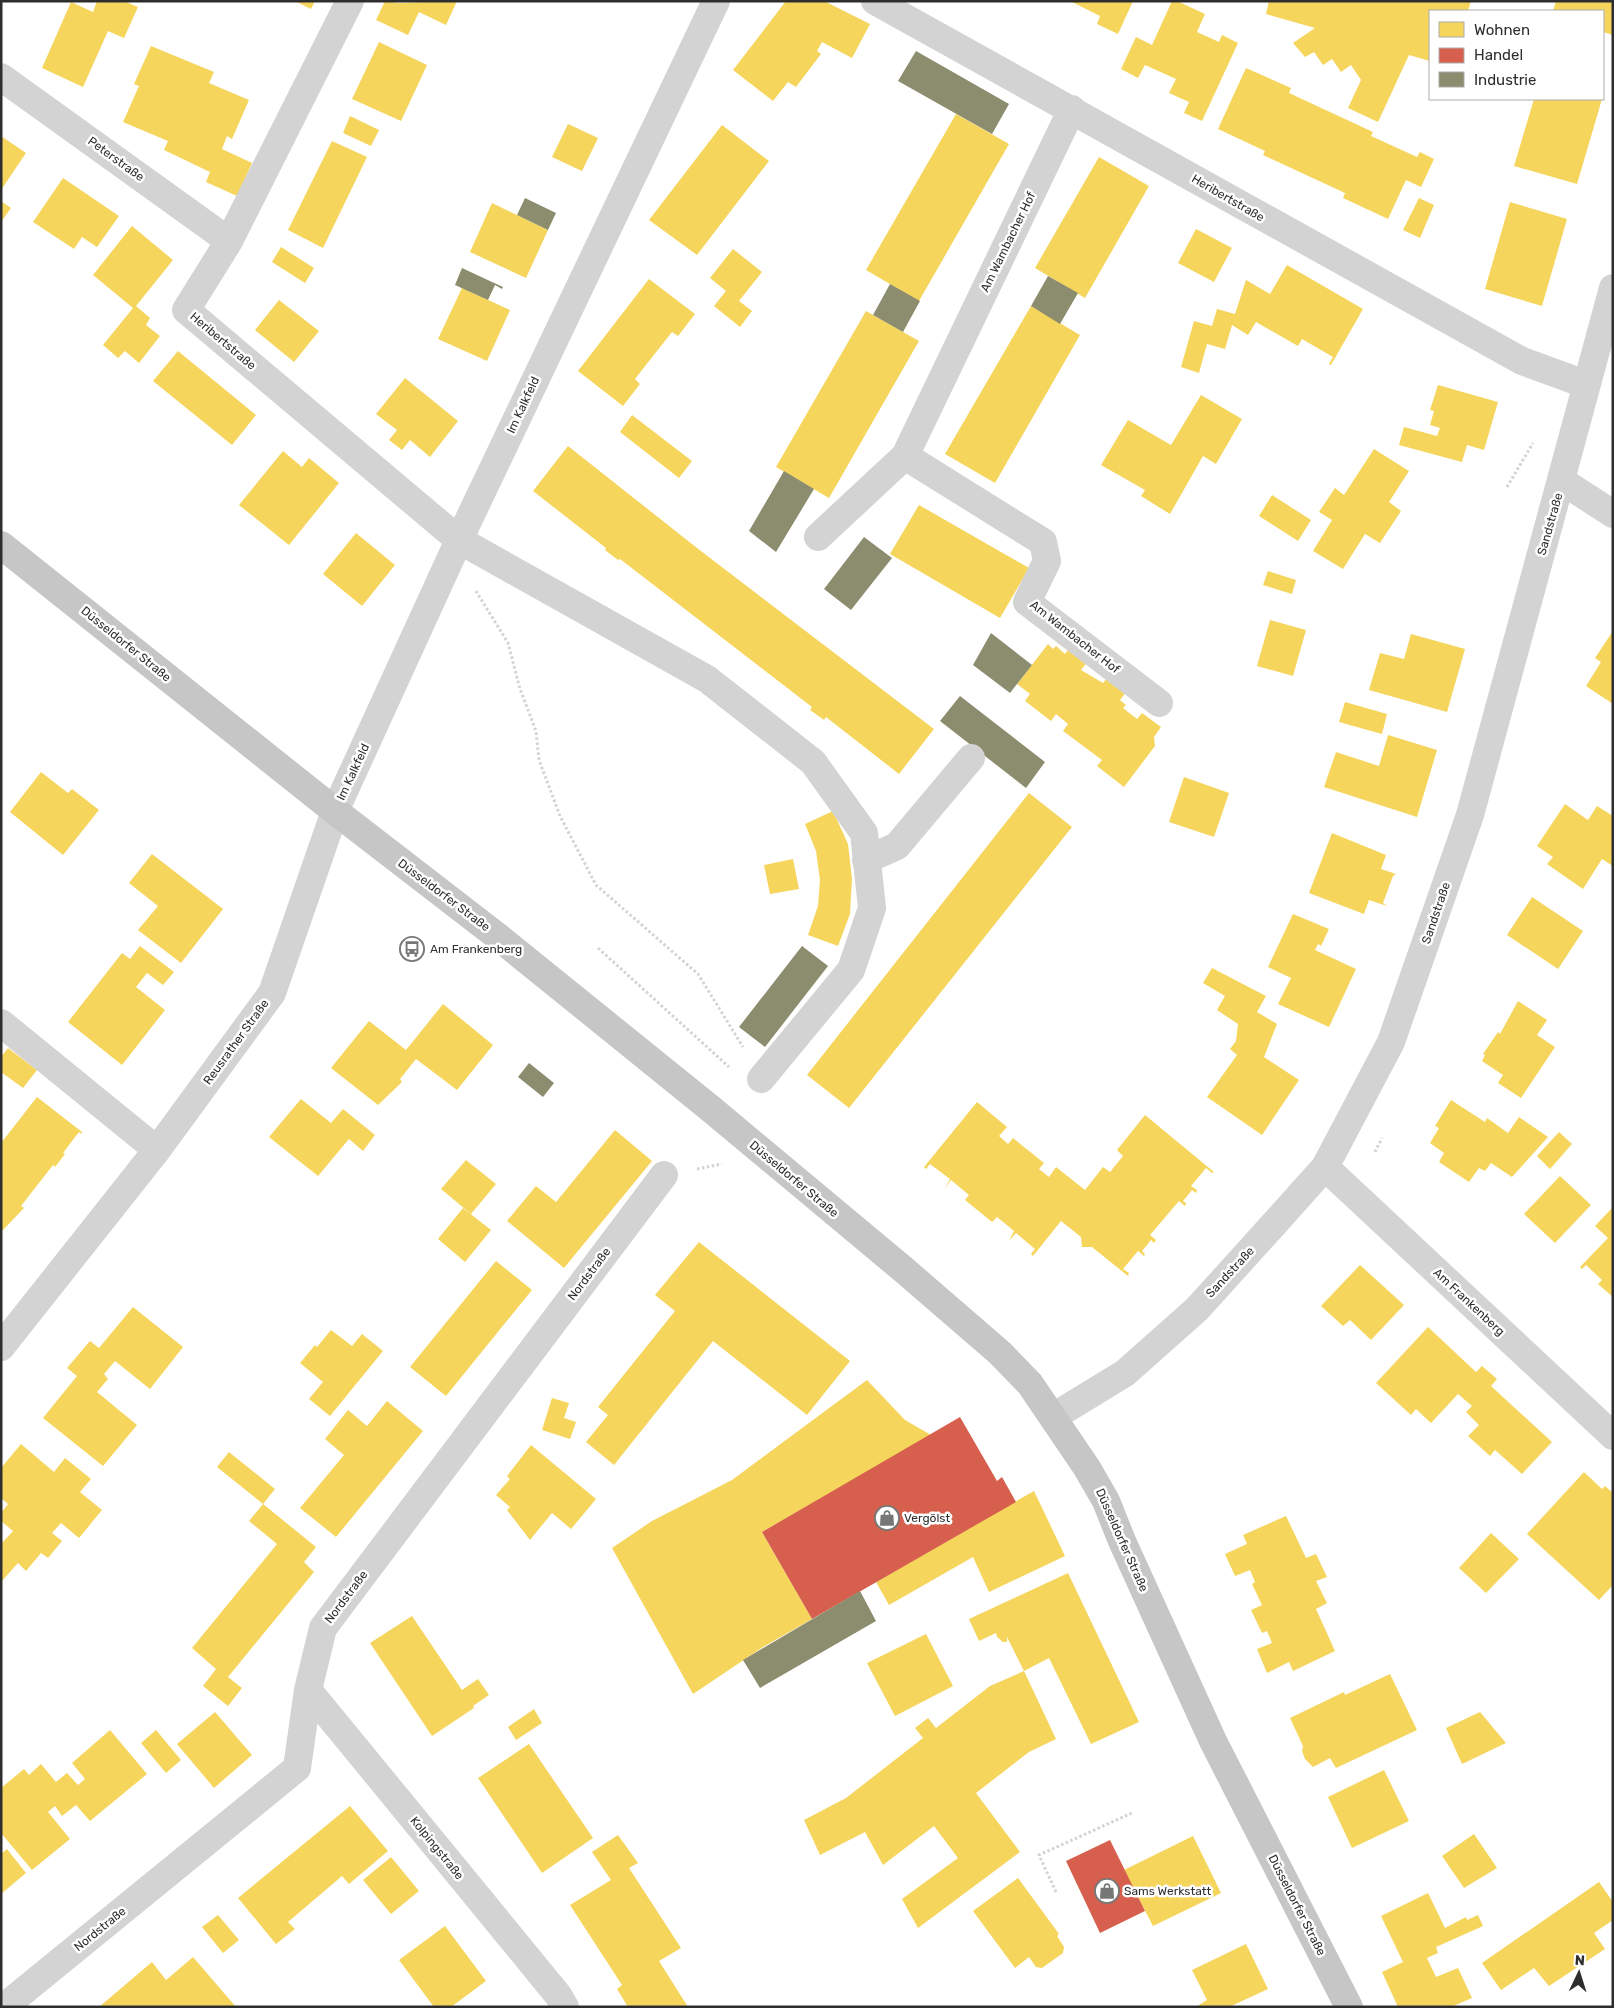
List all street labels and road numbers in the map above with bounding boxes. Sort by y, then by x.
street label: Peterstraße [85,134,147,184]
street label: Heribertstraße [1189,172,1267,225]
street label: Am Wambacher Hof [978,189,1039,294]
street label: Heribertstraße [187,309,259,373]
street label: Im Kalkfeld [504,374,542,436]
street label: Sandstraße [1534,491,1566,557]
street label: Am Wambacher Hof [1027,598,1123,677]
street label: Düsseldorfer Straße [78,603,174,685]
street label: Im Kalkfeld [334,741,372,803]
street label: Düsseldorfer Straße [395,856,493,934]
street label: Sandstraße [1419,880,1453,946]
street label: Reusrather Straße [200,996,272,1087]
street label: Düsseldorfer Straße [747,1138,841,1220]
street label: Sandstraße [1203,1244,1257,1300]
street label: Nordstraße [565,1245,614,1303]
street label: Am Frankenberg [1431,1265,1507,1339]
street label: Düsseldorfer Straße [1093,1486,1151,1594]
street label: Nordstraße [322,1568,371,1626]
street label: Kolpingstraße [407,1814,467,1882]
street label: Düsseldorfer Straße [1265,1852,1329,1958]
street label: Nordstraße [71,1904,129,1954]

